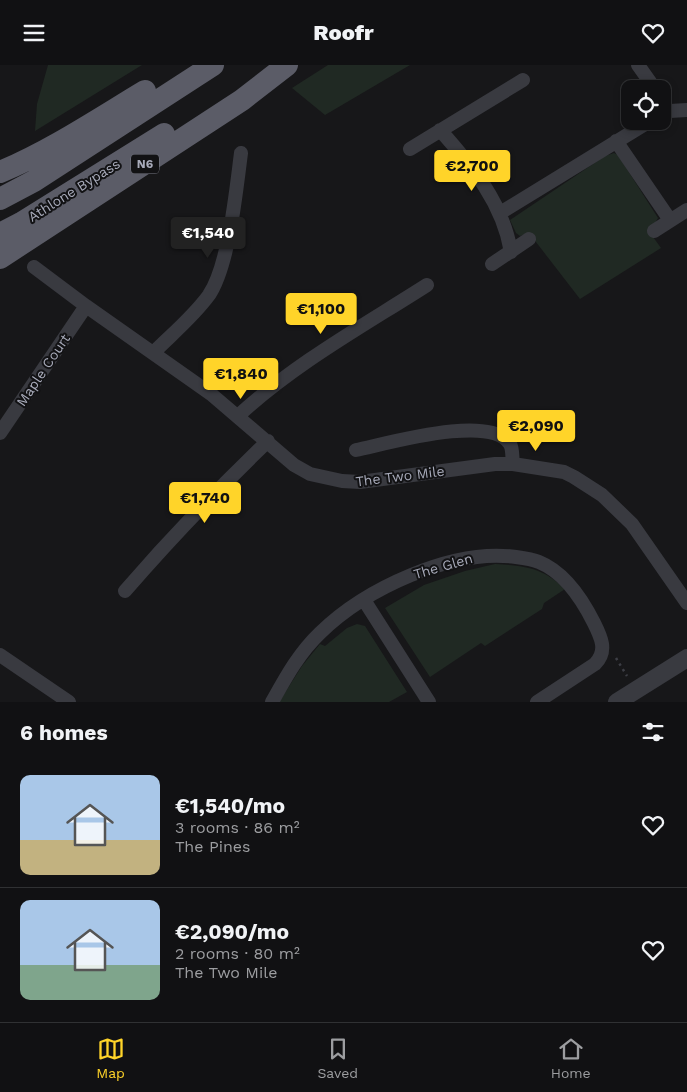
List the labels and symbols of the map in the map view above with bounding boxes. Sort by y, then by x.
pin: €2,700 [431,149,513,192]
street label: Athlone Bypass [25,155,123,225]
road number: N6 [131,155,159,173]
pin: €1,540 [167,217,249,259]
pin: €1,100 [280,293,362,335]
street label: Maple Court [13,331,73,409]
pin: €1,840 [200,357,282,400]
pin: €2,090 [495,409,577,452]
street label: The Two Mile [355,463,445,489]
pin: €1,740 [164,481,246,524]
street label: The Glen [412,550,474,582]

